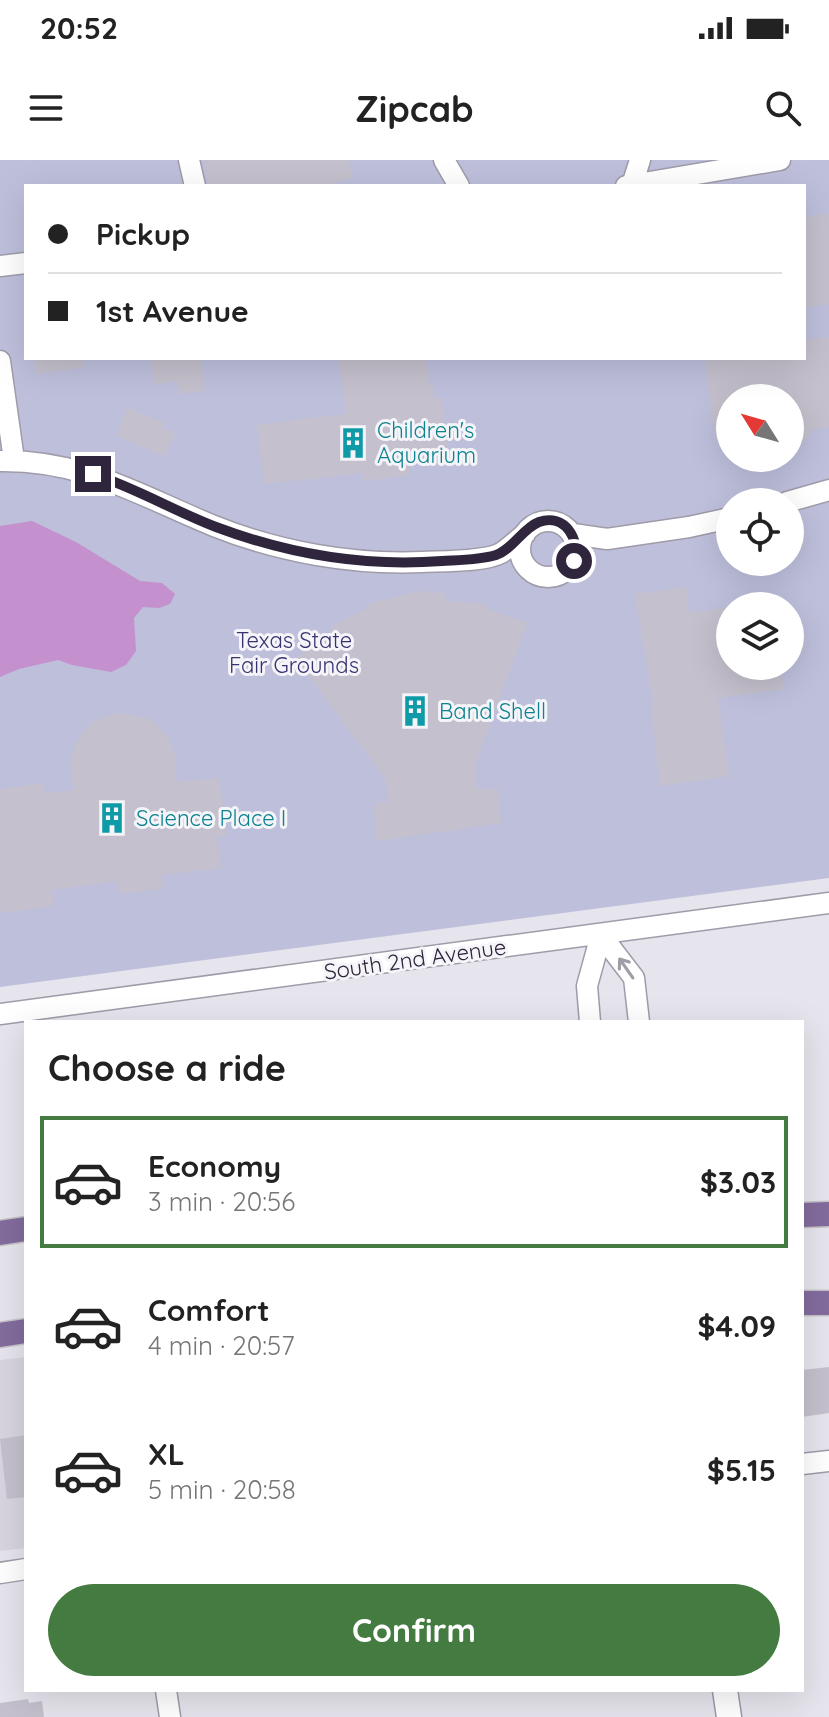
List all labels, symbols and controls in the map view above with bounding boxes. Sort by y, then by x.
text: 20:52 [40,9,118,47]
icon: menu [24,86,68,130]
text: Zipcab [355,86,474,131]
icon: search [761,86,805,130]
text: Pickup [96,215,190,253]
text: 1st Avenue [96,292,249,330]
north arrow [716,384,804,472]
map controls [716,384,804,680]
place label: Children's Aquarium [377,416,476,469]
building icon: Children's Aquarium [336,426,370,460]
route end [75,456,111,492]
button: locate [716,488,804,576]
route start [556,543,592,579]
button: layers [716,592,804,680]
park label: Texas State Fair Grounds [229,626,359,679]
building icon: Band Shell [398,694,432,728]
place label: Band Shell [439,697,546,725]
building icon: Science Place I [95,801,129,835]
place label: Science Place I [136,804,286,832]
street label: South 2nd Avenue [322,932,508,986]
one-way arrow [618,958,634,980]
text: Choose a ride [48,1045,286,1090]
icon: car [52,1146,124,1218]
text: Economy [148,1147,281,1185]
text: $3.03 [700,1163,776,1201]
text: 3 min · 20:56 [148,1185,295,1218]
icon: car [52,1290,124,1362]
text: Comfort [148,1291,269,1329]
text: $4.09 [698,1307,776,1345]
text: 4 min · 20:57 [148,1329,295,1362]
icon: car [52,1434,124,1506]
text: XL [148,1435,185,1473]
text: $5.15 [707,1451,776,1489]
text: 5 min · 20:58 [148,1473,296,1506]
button: Confirm [48,1584,780,1676]

